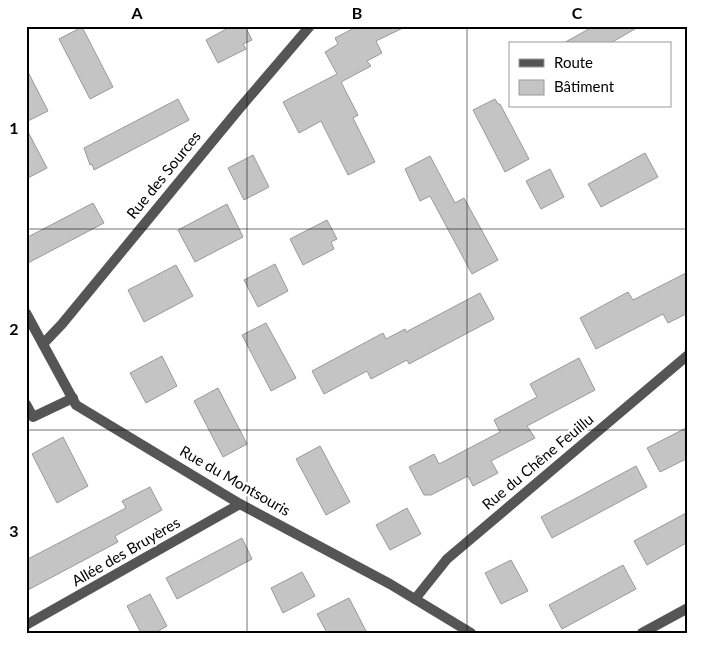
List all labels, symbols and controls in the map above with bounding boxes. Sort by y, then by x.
text: A [130,3,143,22]
text: B [352,3,362,22]
text: C [572,3,583,22]
legend [509,42,672,108]
text: Route [554,53,593,71]
text: Bâtiment [554,77,615,95]
text: 1 [9,118,19,137]
street label: Rue des Sources [122,127,204,222]
text: 2 [9,319,19,338]
street label: Rue du Chêne Feuillu [478,410,597,513]
street label: Rue du Montsouris [177,441,294,519]
street label: Allée des Bruyères [68,513,183,589]
text: 3 [9,521,19,540]

